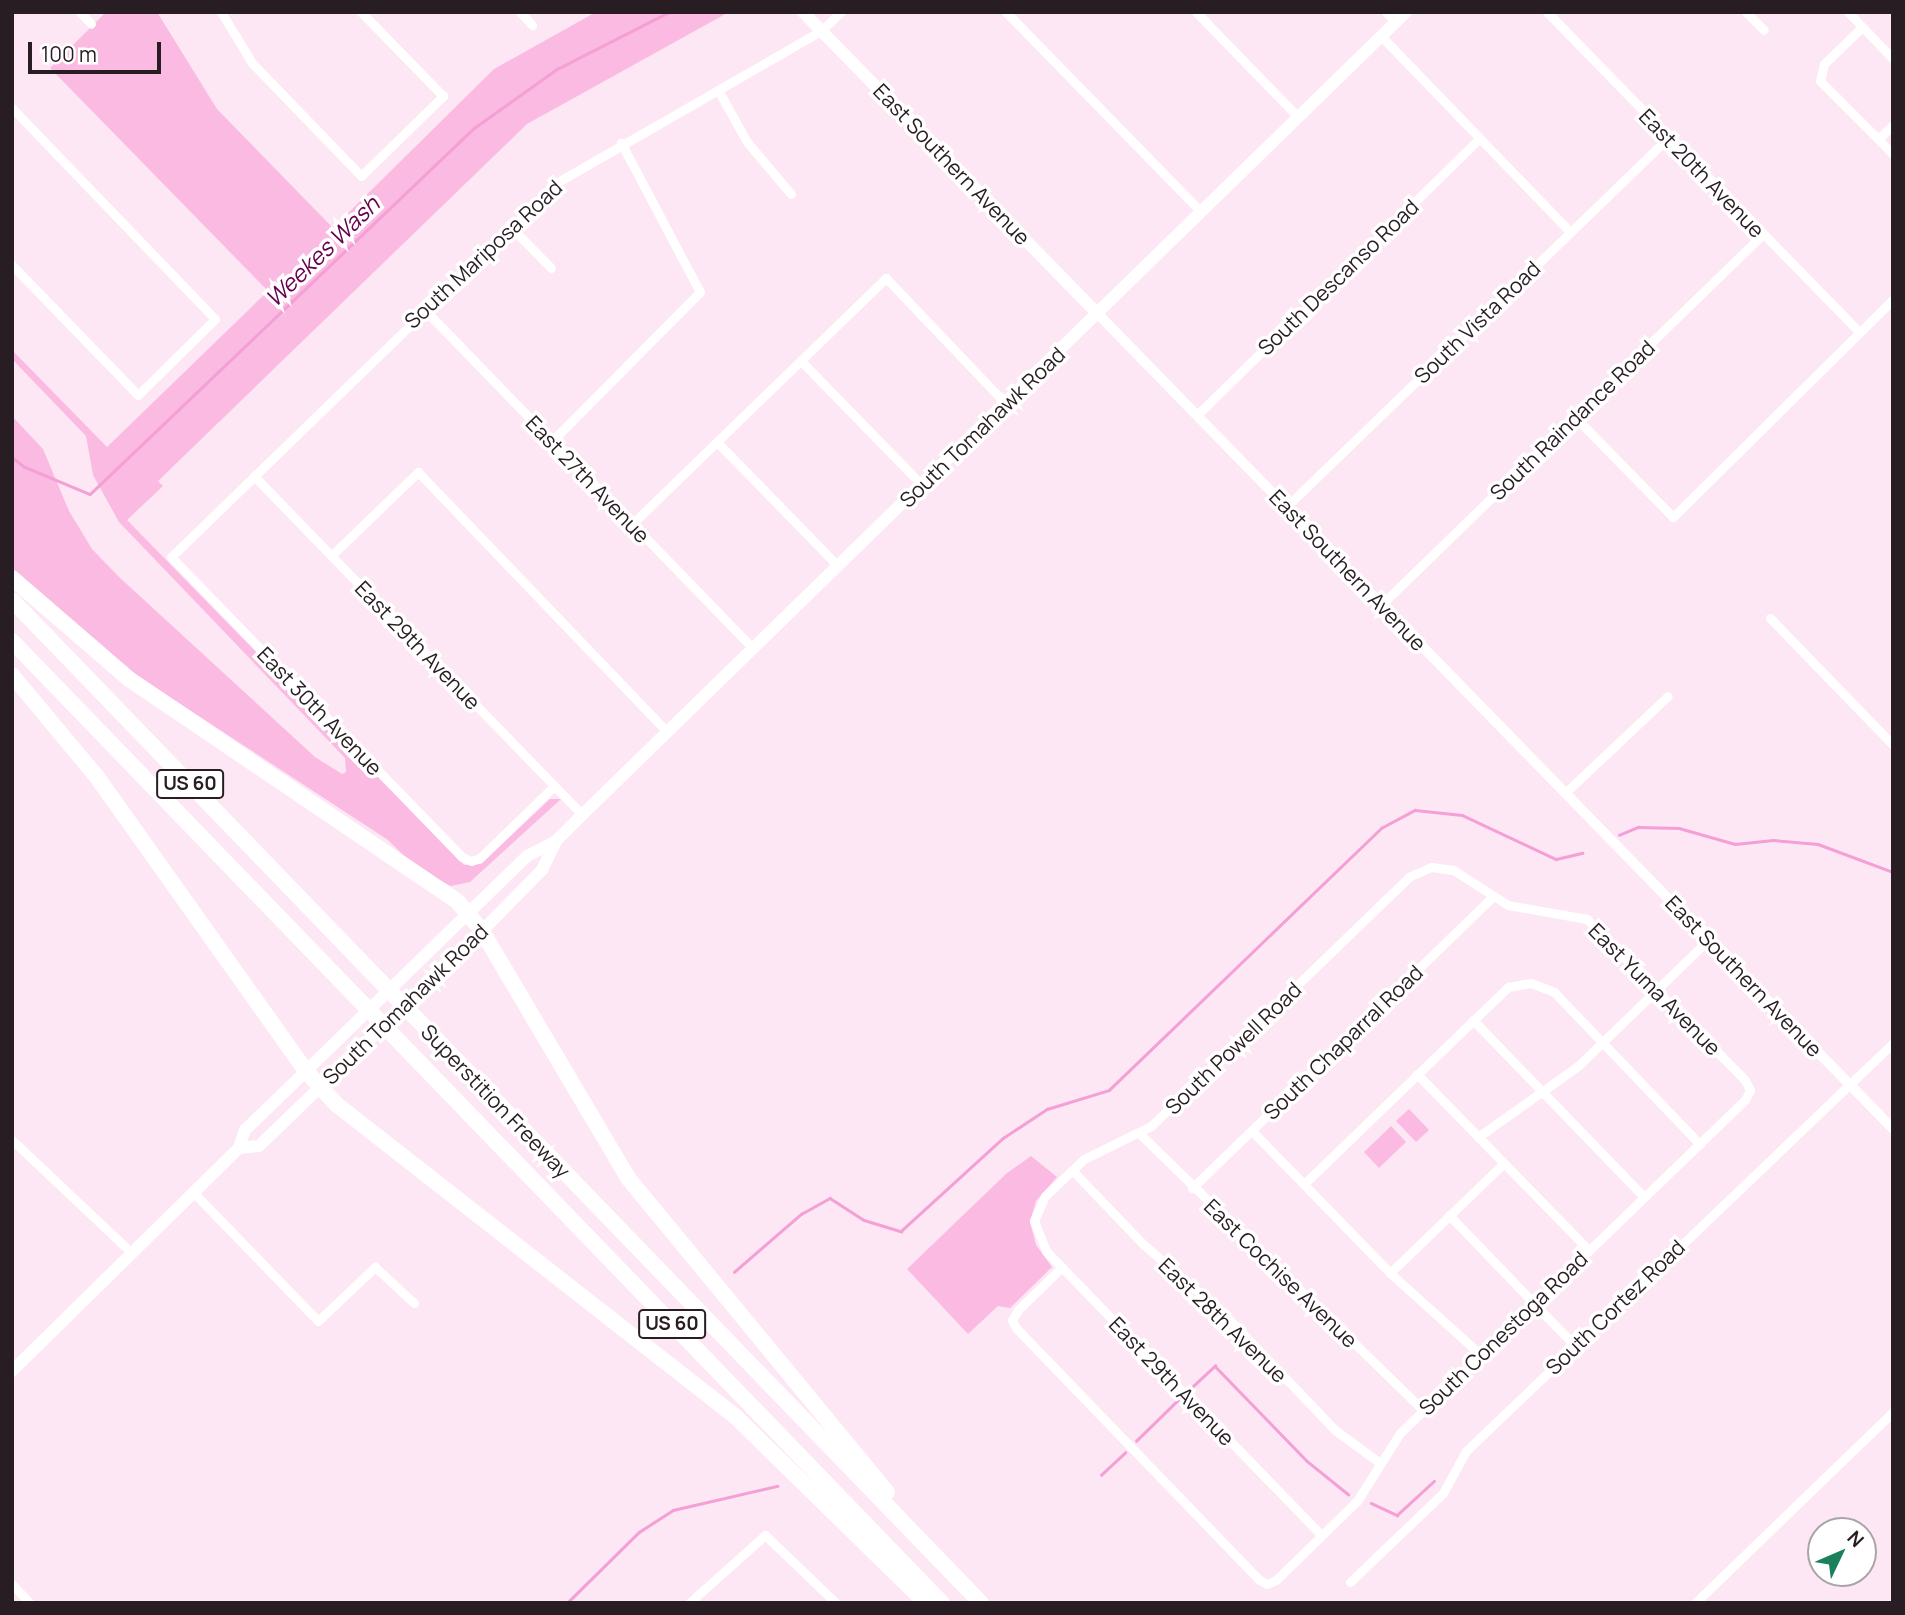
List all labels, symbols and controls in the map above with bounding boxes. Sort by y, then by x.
scale bar [32,28,164,72]
text: 100 m [41,40,97,68]
street label: East Southern Avenue [868,78,1036,250]
street label: East 20th Avenue [1634,103,1770,243]
street label: South Mariposa Road [399,174,567,334]
water label: Weekes Wash [259,190,385,312]
street label: South Descanso Road [1252,194,1424,360]
street label: South Vista Road [1409,256,1545,388]
street label: South Raindance Road [1484,335,1660,505]
street label: South Tomahawk Road [894,342,1070,512]
street label: East 27th Avenue [521,410,655,548]
street label: East Southern Avenue [1264,484,1432,656]
street label: East 29th Avenue [350,575,486,715]
street label: East 30th Avenue [252,642,388,780]
road number: US 60 [155,768,225,800]
street label: East Southern Avenue [1660,890,1828,1062]
street label: East Yuma Avenue [1584,918,1726,1060]
street label: South Tomahawk Road [317,919,493,1089]
street label: South Chaparral Road [1258,959,1428,1125]
street label: South Powell Road [1160,977,1306,1119]
street label: Superstition Freeway [416,1019,576,1183]
street label: East Cochise Avenue [1199,1193,1363,1353]
street label: South Cortez Road [1540,1234,1690,1380]
street label: South Conestoga Road [1413,1246,1593,1420]
street label: East 28th Avenue [1154,1252,1292,1388]
road number: US 60 [637,1308,707,1340]
street label: East 29th Avenue [1104,1311,1240,1451]
north arrow [1807,1517,1877,1587]
text: N [1842,1525,1870,1553]

